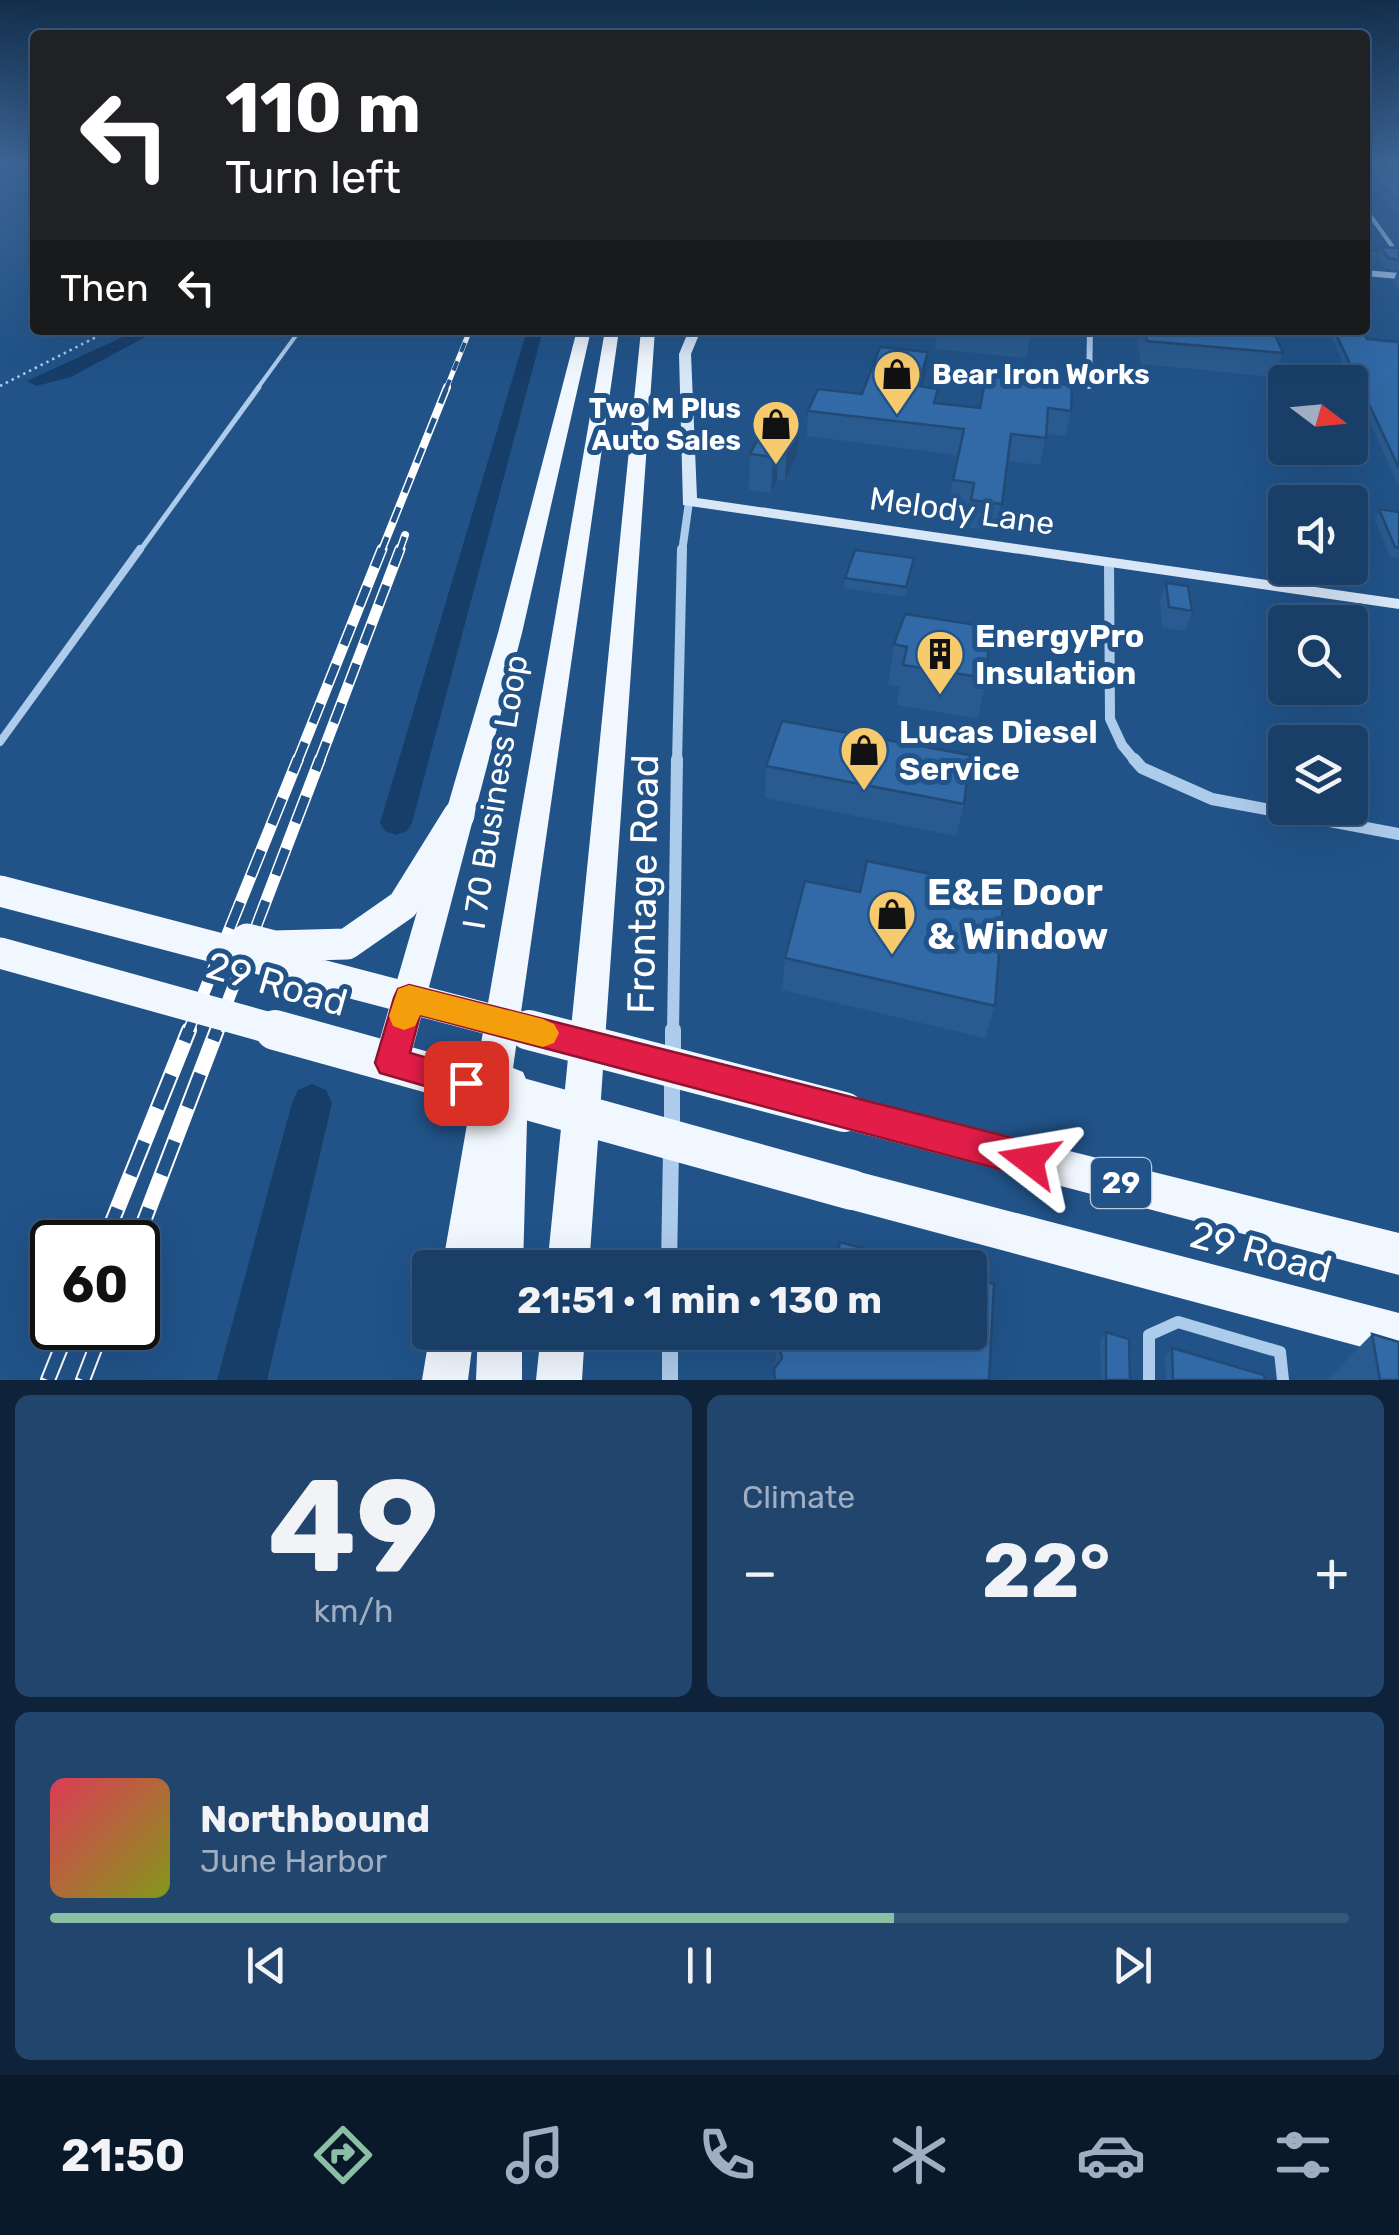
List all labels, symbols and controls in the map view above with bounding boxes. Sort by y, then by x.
text: 110 m [225,67,421,150]
icon: left [60,70,190,200]
text: Turn left [225,151,401,204]
icon: left [169,260,224,315]
text: Then [60,265,149,311]
shop icon: Bear Iron Works [871,348,923,416]
place label: Bear Iron Works [932,358,1150,391]
north arrow [1268,365,1368,465]
map controls [1268,365,1368,825]
place label: Two M Plus Auto Sales [589,392,741,457]
shop icon: Two M Plus Auto Sales [750,398,802,466]
street label: Melody Lane [867,479,1057,543]
button: sound [1268,485,1368,585]
button: search [1268,605,1368,705]
place label: EnergyPro Insulation [975,617,1144,692]
building icon: EnergyPro Insulation [914,628,966,696]
street label: I 70 Business Loop [455,652,535,932]
place label: Lucas Diesel Service [899,713,1098,788]
shop icon: Lucas Diesel Service [838,724,890,792]
button: layers [1268,725,1368,825]
street label: Frontage Road [618,754,668,1014]
place label: E&E Door & Window [927,869,1108,959]
shop icon: E&E Door & Window [866,888,918,956]
street label: 29 Road [201,942,353,1026]
pin [424,1041,509,1126]
icon: arrive [439,1056,494,1111]
position arrow [977,1108,1081,1212]
road number: 29 [1091,1158,1151,1208]
street label: 29 Road [1185,1211,1337,1293]
speed limit sign: 60 [30,1220,160,1350]
text: 21:51 · 1 min · 130 m [517,1277,882,1323]
text: 49 [268,1449,439,1604]
text: Climate [742,1478,855,1516]
text: 22° [982,1527,1110,1616]
text: − [742,1540,778,1605]
text: + [1315,1540,1349,1605]
text: km/h [314,1592,393,1630]
text: Northbound [200,1796,430,1842]
text: June Harbor [200,1842,387,1880]
icon: previous [239,1938,294,1993]
icon: pause [672,1938,727,1993]
icon: next [1105,1938,1160,1993]
icon: directions [308,2120,378,2190]
icon: music [500,2120,570,2190]
icon: phone [692,2120,762,2190]
icon: climate [884,2120,954,2190]
icon: car [1076,2120,1146,2190]
icon: filters [1268,2120,1338,2190]
text: 21:50 [61,2129,185,2182]

